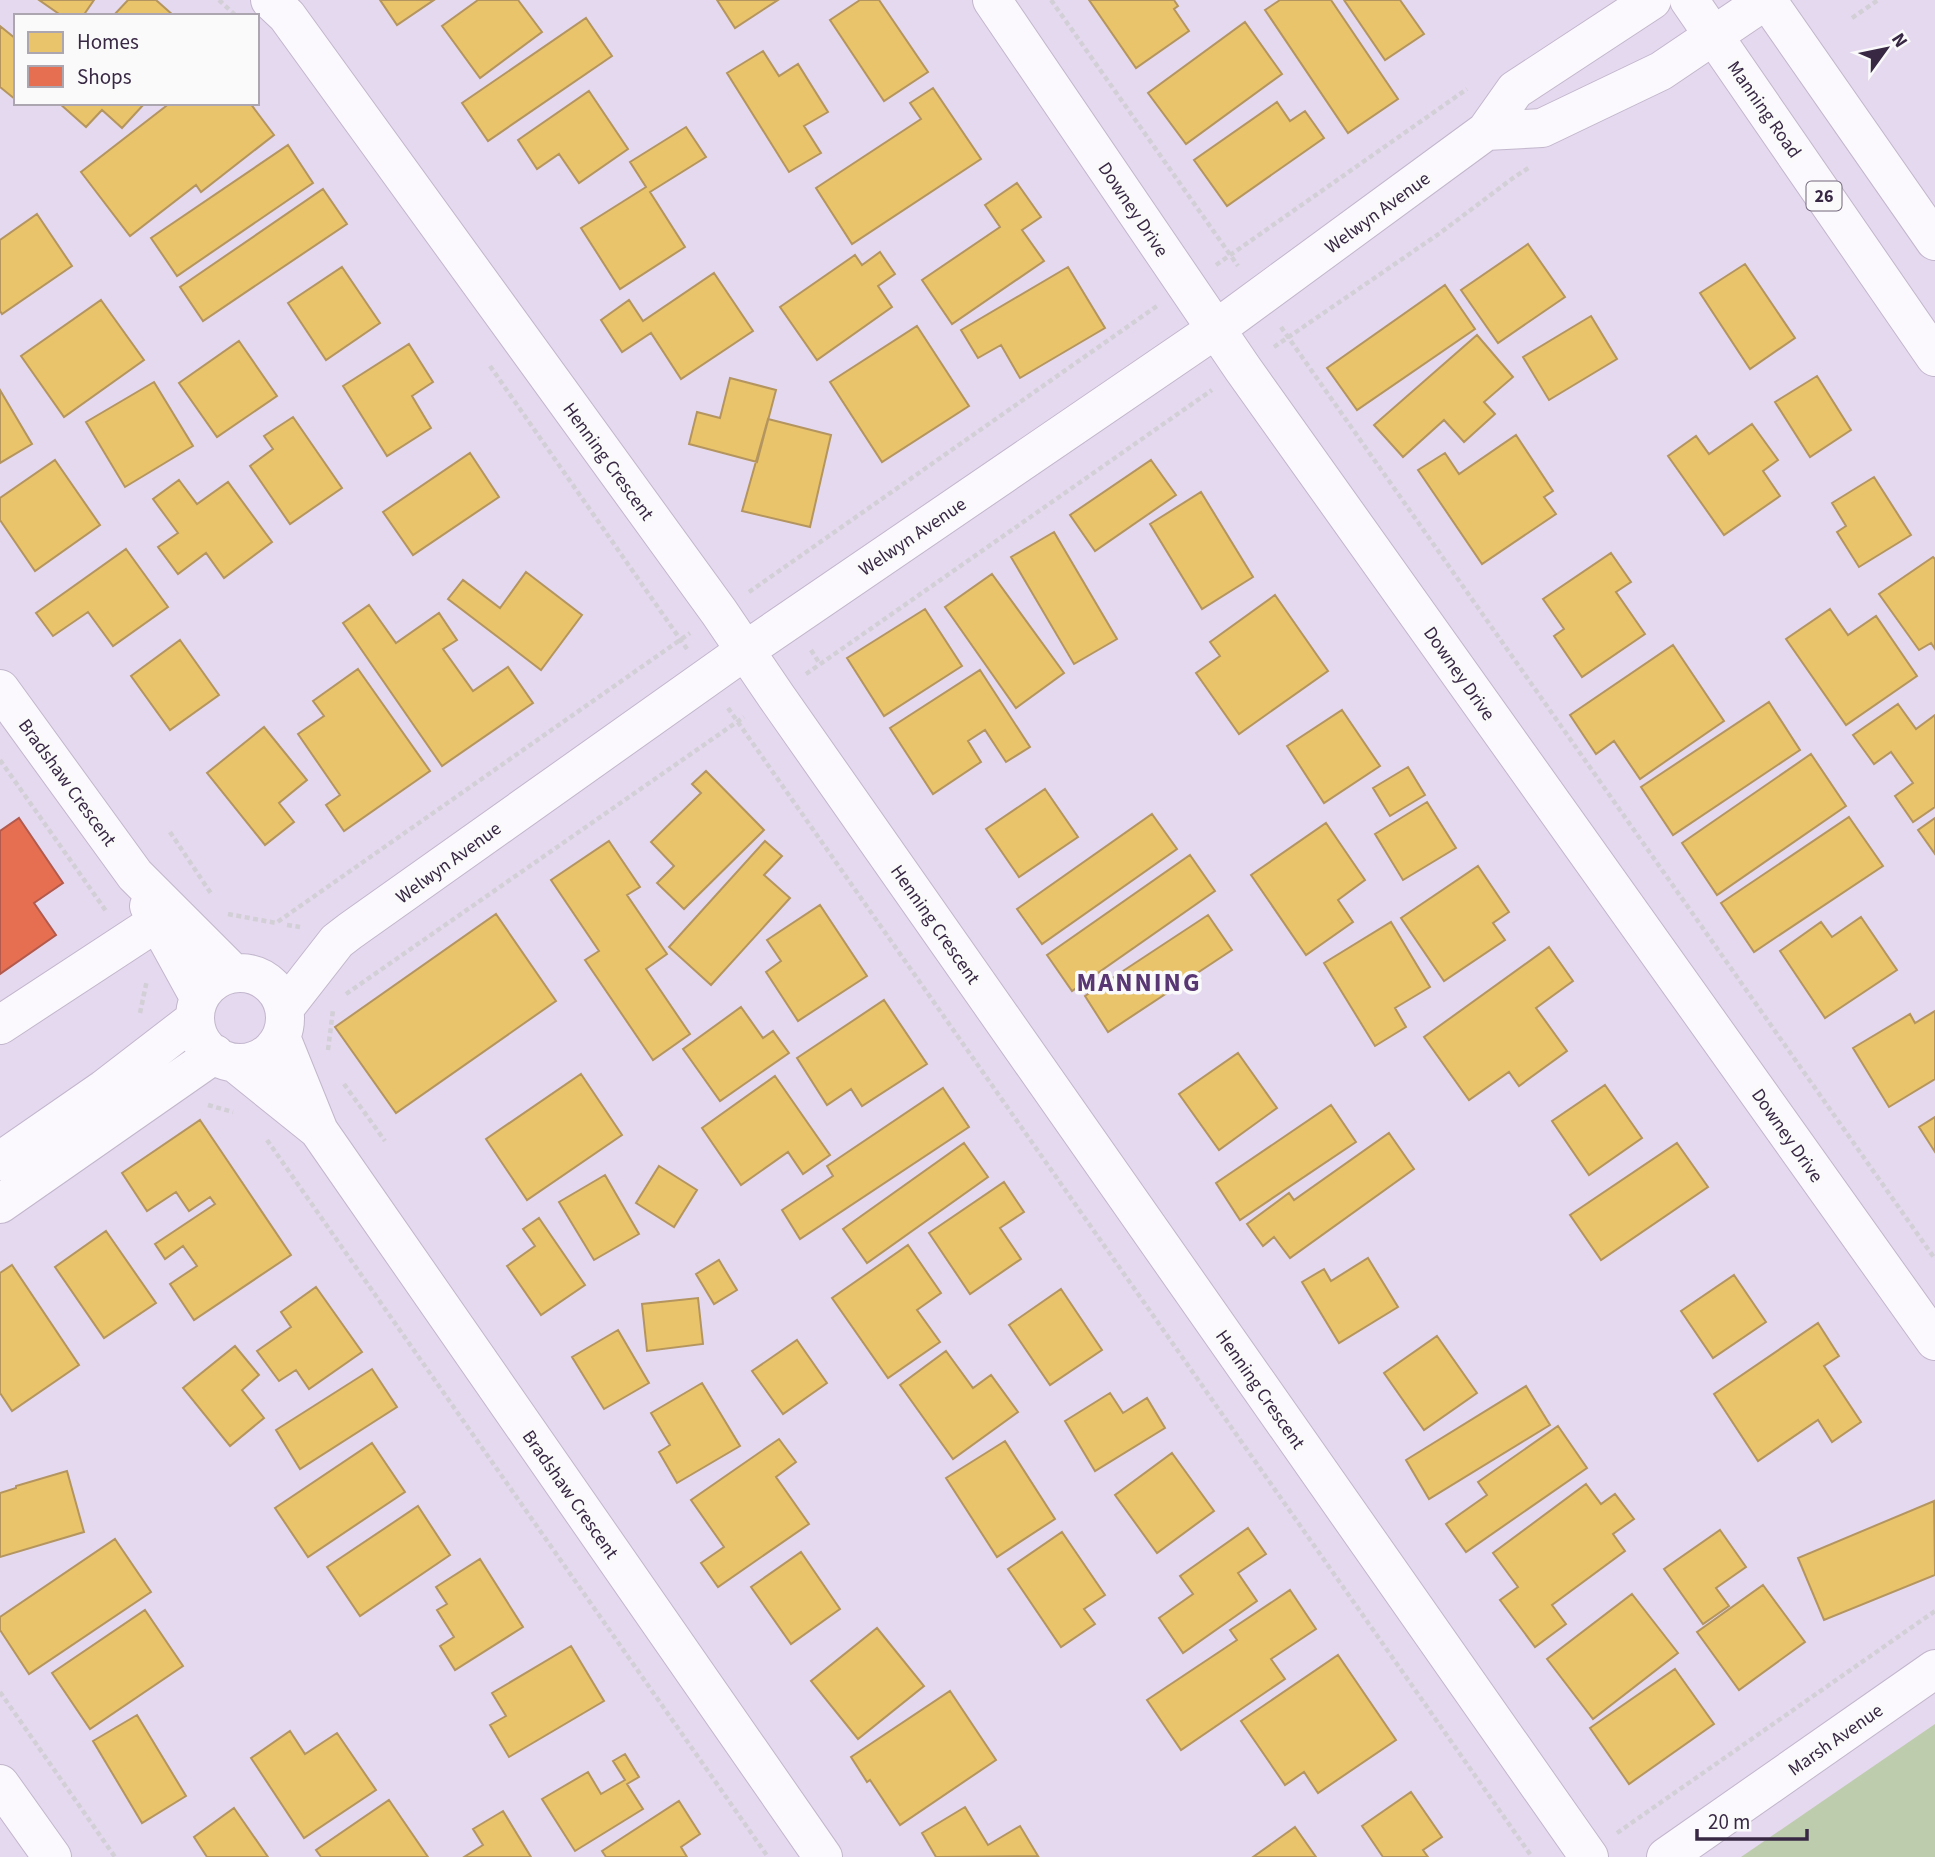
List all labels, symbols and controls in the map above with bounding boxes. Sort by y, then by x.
legend [14,14,259,105]
north arrow [1851,14,1921,84]
text: Homes [77,27,139,57]
text: N [1884,28,1914,53]
street label: Manning Road [1720,56,1807,164]
text: Shops [77,62,132,92]
street label: Downey Drive [1091,157,1175,263]
street label: Welwyn Avenue [1320,166,1436,261]
road number: 26 [1806,182,1842,210]
street label: Henning Crescent [556,397,660,527]
street label: Welwyn Avenue [854,491,972,583]
street label: Downey Drive [1416,621,1501,726]
street label: Bradshaw Crescent [11,713,123,853]
street label: Welwyn Avenue [391,816,507,911]
street label: Henning Crescent [884,860,986,990]
district label: MANNING [1077,964,1202,1001]
street label: Downey Drive [1744,1083,1829,1188]
street label: Henning Crescent [1209,1325,1311,1455]
street label: Bradshaw Crescent [515,1425,625,1565]
street label: Marsh Avenue [1783,1697,1889,1783]
scale bar [1697,1798,1807,1842]
text: 20 m [1708,1807,1750,1837]

